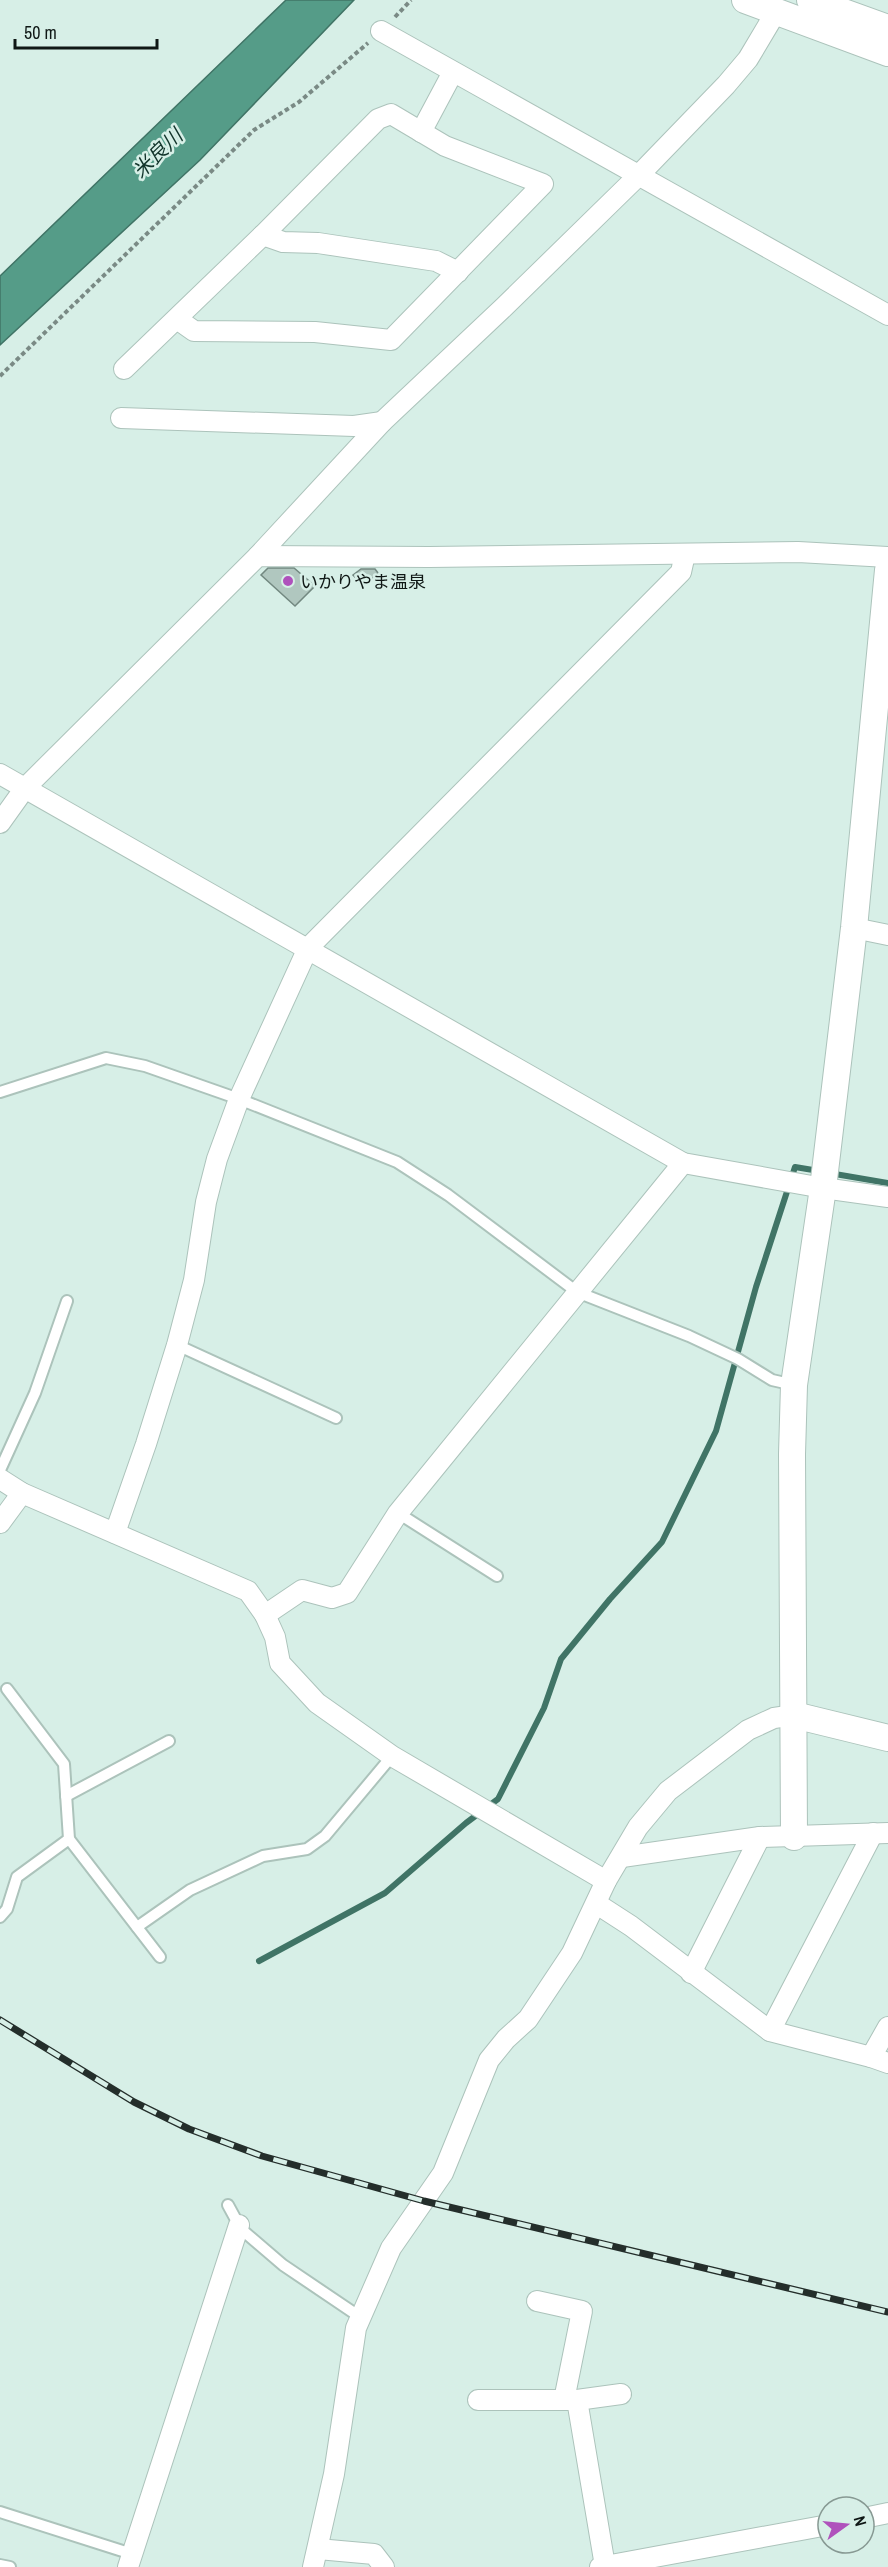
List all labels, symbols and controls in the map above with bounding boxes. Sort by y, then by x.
scale bar [15,12,158,50]
text: 50 m [24,20,57,45]
water label: 米良川 [126,121,189,184]
place label: いかりやま温泉 [300,569,426,594]
marker: いかりやま温泉 [281,574,295,588]
north arrow [816,2495,876,2555]
text: N [849,2514,872,2529]

